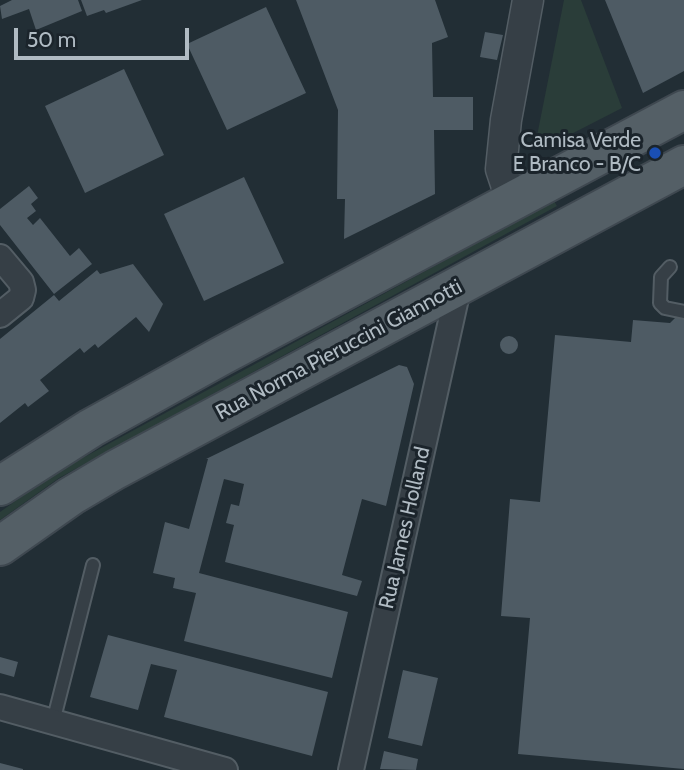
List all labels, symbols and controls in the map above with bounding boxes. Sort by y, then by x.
scale bar [18,14,192,58]
text: 50 m [27,27,76,52]
place label: Camisa Verde E Branco - B/C [513,128,641,178]
marker: Camisa Verde E Branco - B/C [647,145,663,161]
street label: Rua Norma Pieruccini Giannotti [212,274,466,426]
street label: Rua James Holland [374,445,436,611]

